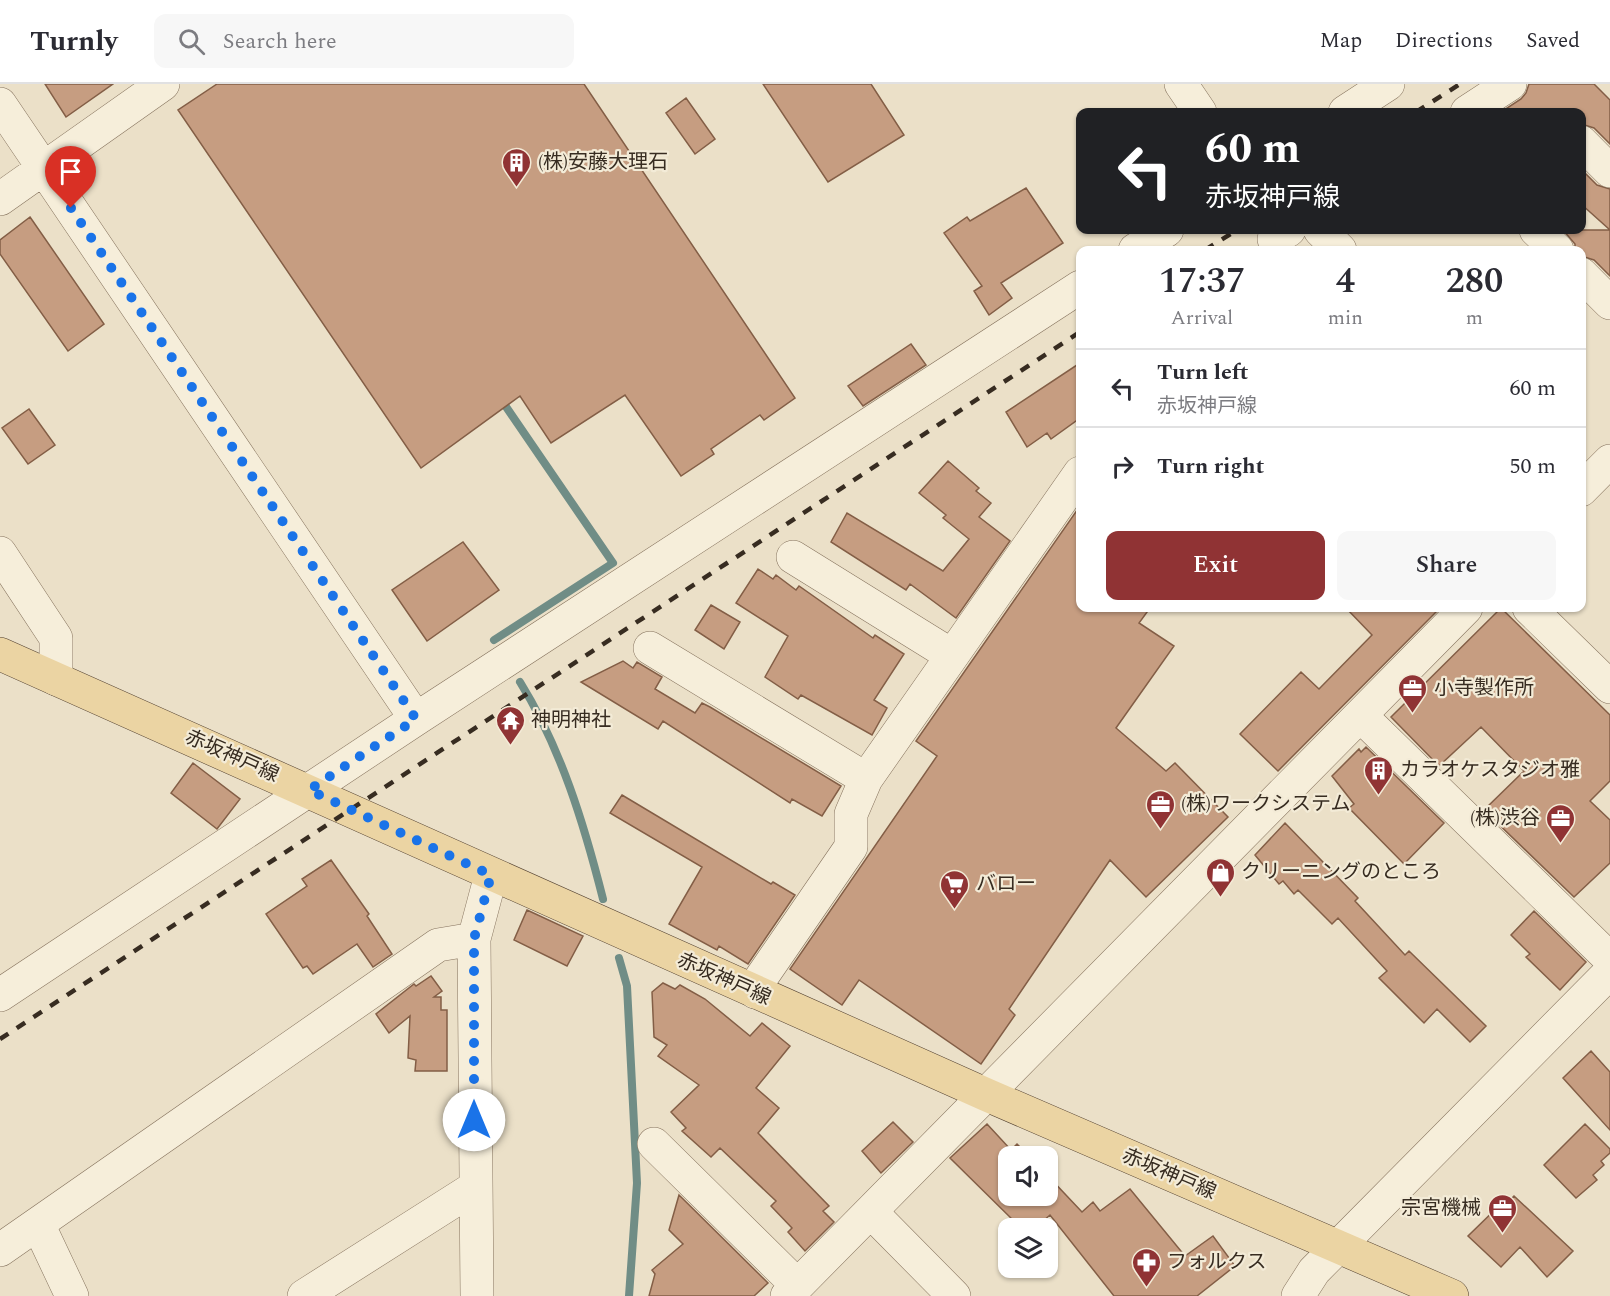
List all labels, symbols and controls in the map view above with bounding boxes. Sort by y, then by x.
search box [154,14,574,68]
text: Turnly [30,20,118,63]
icon: search [175,25,208,58]
text: Search here [223,25,337,58]
text: Map [1320,25,1362,57]
text: Directions [1395,25,1493,57]
text: Saved [1526,25,1580,57]
text: 60 m [1205,118,1300,181]
icon: left [1106,132,1184,210]
pin [45,146,96,208]
building icon: (株)安藤大理石 [501,146,533,188]
place label: (株)安藤大理石 [538,147,668,177]
icon: arrive [54,155,87,188]
text: 赤坂神戸線 [1205,177,1340,219]
text: 17:37 [1159,254,1245,309]
text: 4 [1336,254,1355,309]
text: 280 [1445,254,1503,309]
text: Arrival [1171,303,1233,333]
text: min [1328,303,1363,333]
text: m [1466,303,1483,333]
text: Turn left [1157,356,1249,389]
icon: left [1106,372,1139,405]
text: 60 m [1510,372,1556,405]
text: 赤坂神戸線 [1157,391,1257,421]
icon: right [1106,450,1139,483]
text: Turn right [1157,450,1264,483]
text: 50 m [1510,450,1556,483]
button: Exit [1106,531,1325,600]
button: Share [1337,531,1556,600]
office icon: 小寺製作所 [1397,672,1429,714]
place label: 小寺製作所 [1434,673,1534,703]
temple icon: 神明神社 [494,704,526,746]
place label: 神明神社 [531,705,611,735]
street label: 赤坂神戸線 [180,722,284,790]
building icon: カラオケスタジオ雅 [1363,754,1395,796]
place label: カラオケスタジオ雅 [1400,755,1580,785]
office icon: (株)ワークシステム [1144,788,1176,830]
place label: (株)ワークシステム [1181,789,1350,819]
office icon: (株)渋谷 [1545,802,1577,844]
place label: (株)渋谷 [1470,803,1540,833]
shop icon: クリーニングのところ [1204,856,1236,898]
place label: クリーニングのところ [1241,857,1441,887]
supermarket icon: バロー [939,868,971,910]
place label: バロー [976,869,1036,899]
street label: 赤坂神戸線 [672,945,776,1013]
position arrow [442,1088,506,1152]
street label: 赤坂神戸線 [1117,1141,1221,1207]
map controls [998,1146,1058,1278]
button: sound [998,1146,1058,1206]
office icon: 宗宮機械 [1486,1192,1518,1234]
place label: 宗宮機械 [1401,1193,1481,1223]
button: layers [998,1218,1058,1278]
pharmacy icon: フォルクス [1130,1246,1162,1288]
place label: フォルクス [1167,1247,1266,1277]

